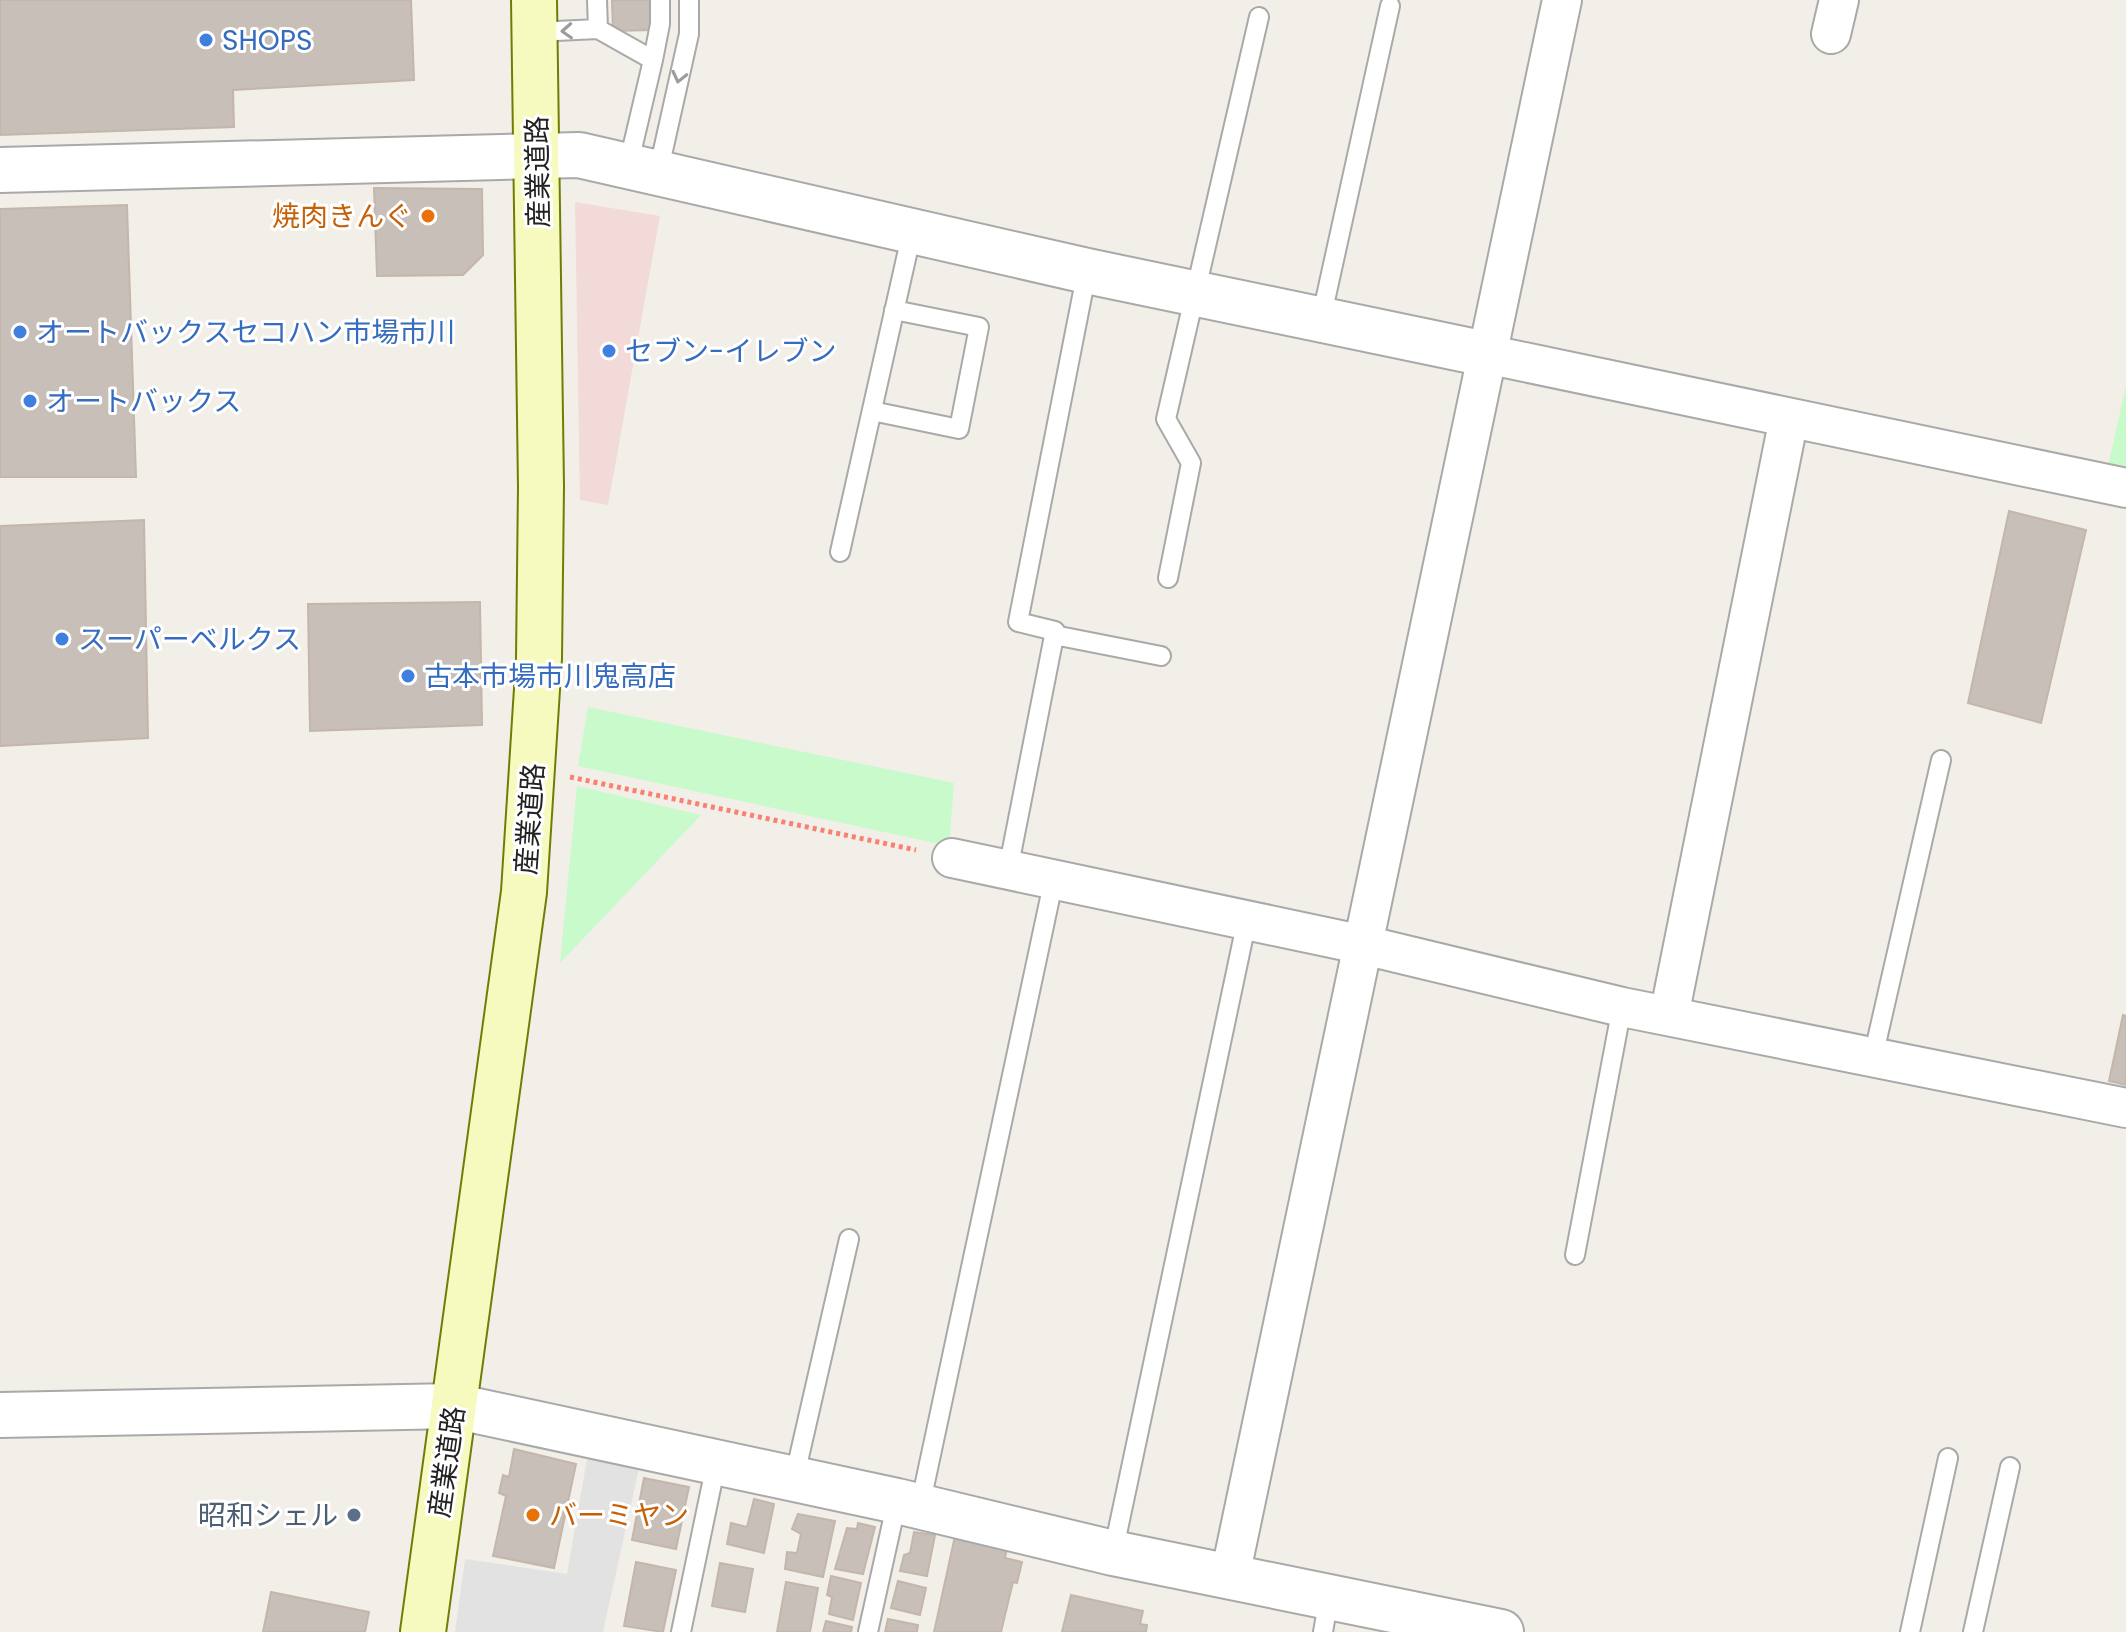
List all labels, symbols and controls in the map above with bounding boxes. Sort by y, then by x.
place label: SHOPS [222,21,312,60]
one-way arrow [560,22,573,39]
marker: SHOPS [197,31,215,49]
one-way arrow [671,69,688,83]
street label: 産業道路 [518,116,558,228]
place label: 焼肉きんぐ [272,197,412,236]
marker: 焼肉きんぐ [419,207,437,225]
place label: オートバックスセコハン市場市川 [36,313,455,352]
marker: オートバックスセコハン市場市川 [11,323,29,341]
place label: セブン-イレブン [625,332,836,371]
marker: セブン-イレブン [600,342,618,360]
place label: オートバックス [46,382,241,421]
marker: オートバックス [21,392,39,410]
place label: スーパーベルクス [78,620,301,659]
marker: スーパーベルクス [53,630,71,648]
place label: 古本市場市川鬼高店 [424,657,676,696]
marker: 古本市場市川鬼高店 [399,667,417,685]
street label: 産業道路 [507,762,553,876]
street label: 産業道路 [420,1404,474,1520]
place label: 昭和シェル [198,1496,338,1535]
place label: バーミヤン [549,1496,689,1535]
marker: 昭和シェル [345,1506,363,1524]
marker: バーミヤン [524,1506,542,1524]

